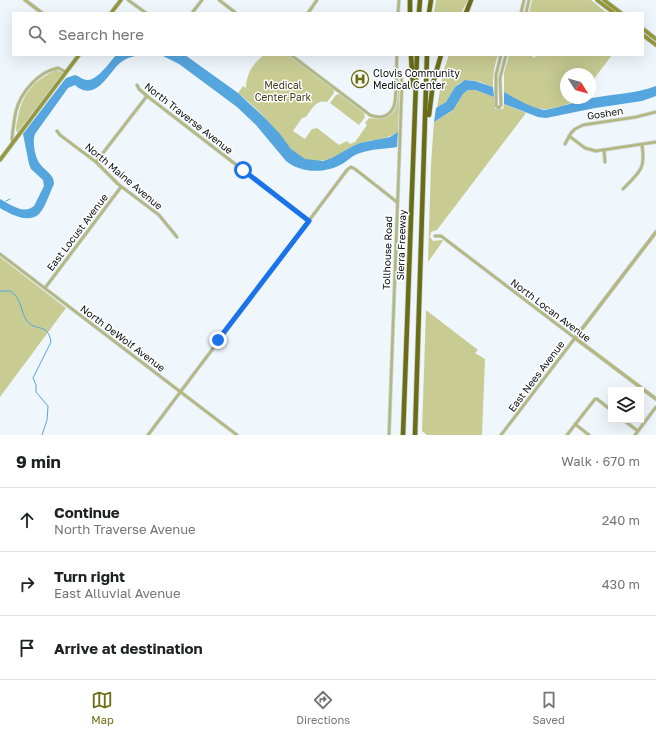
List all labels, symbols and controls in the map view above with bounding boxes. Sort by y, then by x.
search box [12,12,644,56]
icon: search [26,23,48,45]
text: Search here [58,25,144,43]
place label: Clovis Community Medical Center [373,67,460,91]
north arrow [560,68,596,104]
hospital icon: Clovis Community Medical Center [350,69,370,89]
park label: Medical Center Park [255,79,312,103]
street label: North Traverse Avenue [142,80,236,156]
street label: Goshen [586,104,624,122]
street label: North Maine Avenue [83,140,165,212]
route start [234,161,252,179]
street label: East Locust Avenue [44,191,110,273]
street label: Sierra Freeway [394,209,408,281]
street label: Tollhouse Road [380,216,394,290]
street label: North Locan Avenue [509,276,594,344]
street label: North DeWolf Avenue [78,302,168,374]
route end [209,331,227,349]
street label: East Nees Avenue [505,338,567,414]
map controls [608,387,644,423]
button: layers [608,387,644,423]
text: 9 min [16,451,61,472]
text: Walk · 670 m [561,453,640,469]
text: Continue [54,503,120,521]
icon: ahead [16,509,38,531]
text: 240 m [602,512,640,528]
text: North Traverse Avenue [54,521,196,537]
text: Turn right [54,567,125,585]
icon: right [16,573,38,595]
text: 430 m [602,576,640,592]
text: East Alluvial Avenue [54,585,181,601]
icon: arrive [16,637,38,659]
text: Arrive at destination [54,639,203,657]
tab: Map [91,689,114,726]
tab: Directions [296,689,350,726]
tab: Saved [533,689,565,726]

